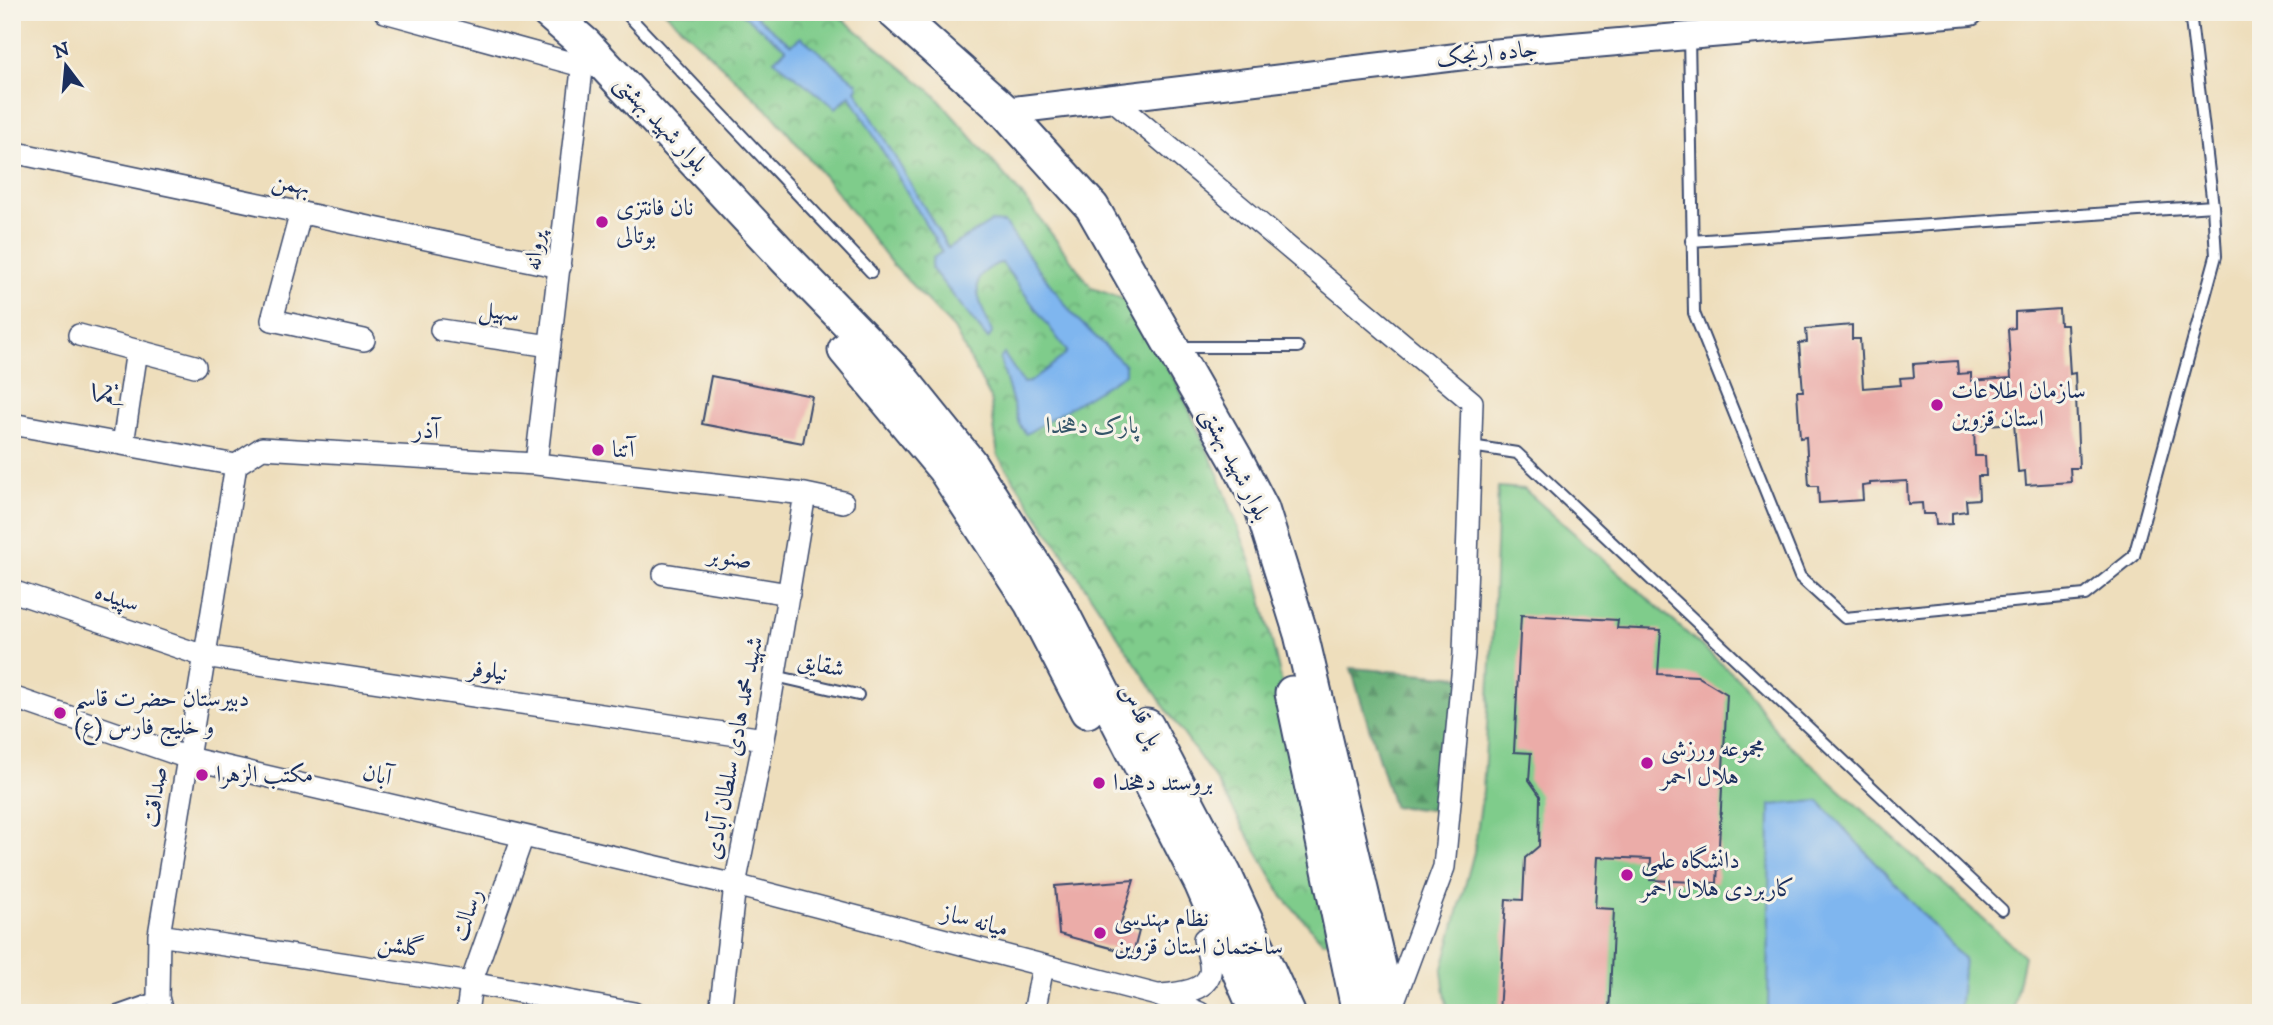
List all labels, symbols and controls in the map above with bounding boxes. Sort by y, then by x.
north arrow [32,32,102,102]
street label: جاده ارنجک [1435,34,1539,74]
text: N [51,38,73,64]
street label: بلوار شهید بهشتی [607,69,714,180]
street label: بهمن [269,165,313,203]
place label: نان فانتزی بوتالی [616,193,694,251]
marker: نان فانتزی بوتالی [594,214,610,230]
street label: پروانه [518,227,552,272]
street label: سهیل [477,294,521,331]
place label: سازمان اطلاعات استان قزوین [1951,376,2086,434]
street label: یکم [88,380,126,407]
marker: سازمان اطلاعات استان قزوین [1929,397,1945,413]
street label: بلوار شهید بهشتی [1193,402,1276,526]
park label: پارک دهخدا [1046,411,1140,442]
street label: آذر [410,415,442,447]
place label: آتنا [612,435,637,465]
marker: آتنا [590,442,606,458]
street label: صنوبر [703,539,754,576]
street label: سپیده [90,576,143,621]
street label: شهید محمد هادی سلطان آبادی [698,634,770,862]
street label: شقایق [795,645,847,685]
street label: نیلوفر [463,653,510,689]
street label: پل قدس [1111,678,1171,754]
place label: دبیرستان حضرت قاسم (ع) و خلیج فارس [74,684,249,747]
marker: دبیرستان حضرت قاسم (ع) و خلیج فارس [52,705,68,721]
place label: مجموعه ورزشی هلال احمر [1658,734,1765,792]
marker: مجموعه ورزشی هلال احمر [1639,755,1655,771]
street label: آبان [359,757,397,794]
place label: مکتب الزهرا [216,760,313,790]
street label: صداقت [135,764,175,830]
marker: مکتب الزهرا [194,767,210,783]
place label: بروستد دهخدا [1113,768,1213,798]
marker: بروستد دهخدا [1091,775,1107,791]
place label: دانشگاه علمی کاربردی هلال احمر [1638,845,1795,904]
marker: دانشگاه علمی کاربردی هلال احمر [1619,867,1635,883]
street label: رسالت [444,885,490,945]
street label: میانه ساز [936,897,1012,944]
place label: نظام مهندسی ساختمان استان قزوین [1114,904,1283,962]
marker: نظام مهندسی ساختمان استان قزوین [1092,925,1108,941]
street label: گلشن [375,927,427,964]

